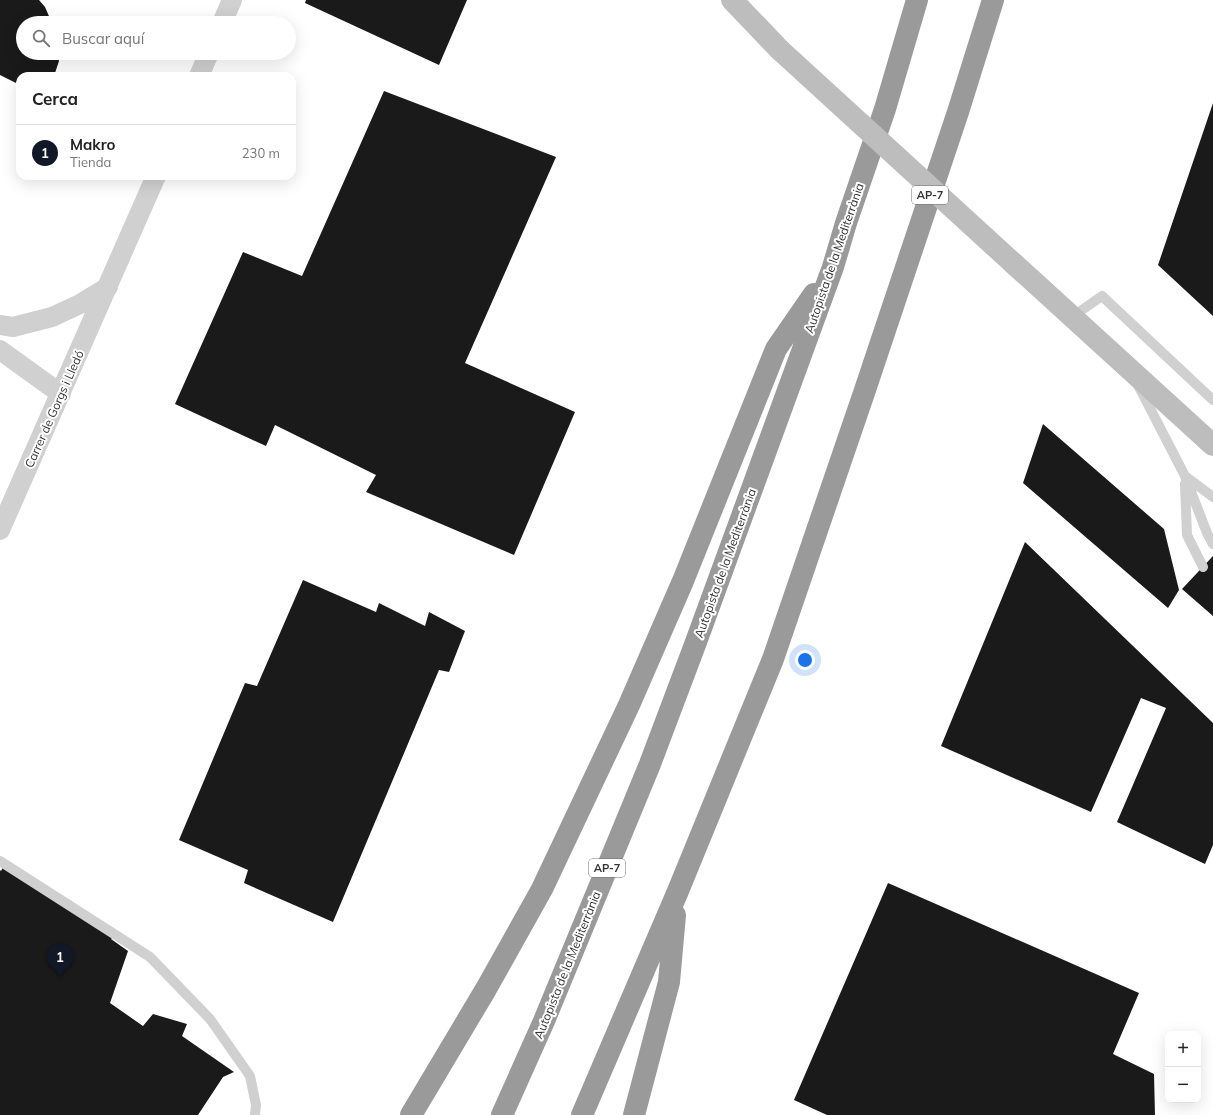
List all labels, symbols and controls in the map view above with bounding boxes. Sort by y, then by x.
search box [16,16,296,60]
icon: search [30,27,52,49]
text: Buscar aquí [62,29,144,48]
text: Cerca [32,88,78,109]
text: Makro [70,135,115,154]
text: 1 [41,145,49,161]
text: 230 m [242,145,280,161]
text: Tienda [70,154,111,170]
street label: Autopista de la Mediterrània [801,181,867,335]
road number: AP-7 [912,186,948,204]
street label: Carrer de Gorgs i Lledó [21,348,87,470]
street label: Autopista de la Mediterrània [691,486,759,640]
your location [795,650,815,670]
road number: AP-7 [589,859,625,877]
street label: Autopista de la Mediterrània [530,889,604,1041]
pin: 1 [47,944,73,977]
map controls [1165,1031,1201,1103]
button: + [1165,1031,1201,1067]
button: − [1165,1067,1201,1103]

